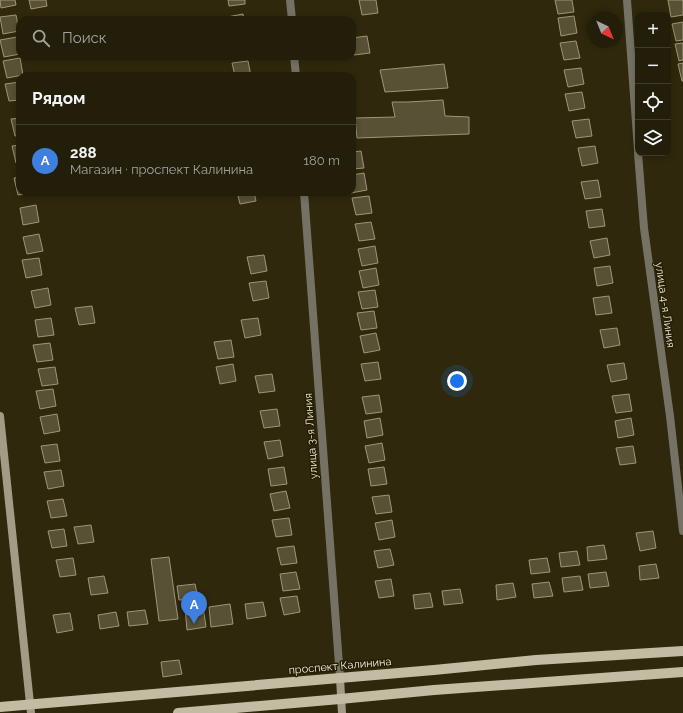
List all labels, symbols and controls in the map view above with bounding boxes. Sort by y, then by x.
north arrow [587,12,623,48]
map controls [635,12,671,156]
button: + [635,12,671,48]
search box [16,16,356,60]
icon: search [30,27,52,49]
text: Поиск [62,29,107,47]
button: − [635,48,671,84]
button: locate [635,84,671,120]
text: Рядом [32,88,85,108]
button: layers [635,120,671,156]
text: 288 [70,144,97,162]
text: A [41,153,49,168]
text: 180 m [304,153,340,168]
text: Магазин · проспект Калинина [70,162,253,177]
street label: улица 4-я Линия [653,261,677,349]
your location [447,371,467,391]
street label: улица 3-я Линия [302,393,320,479]
pin: A [181,591,207,624]
street label: проспект Калинина [288,655,392,677]

